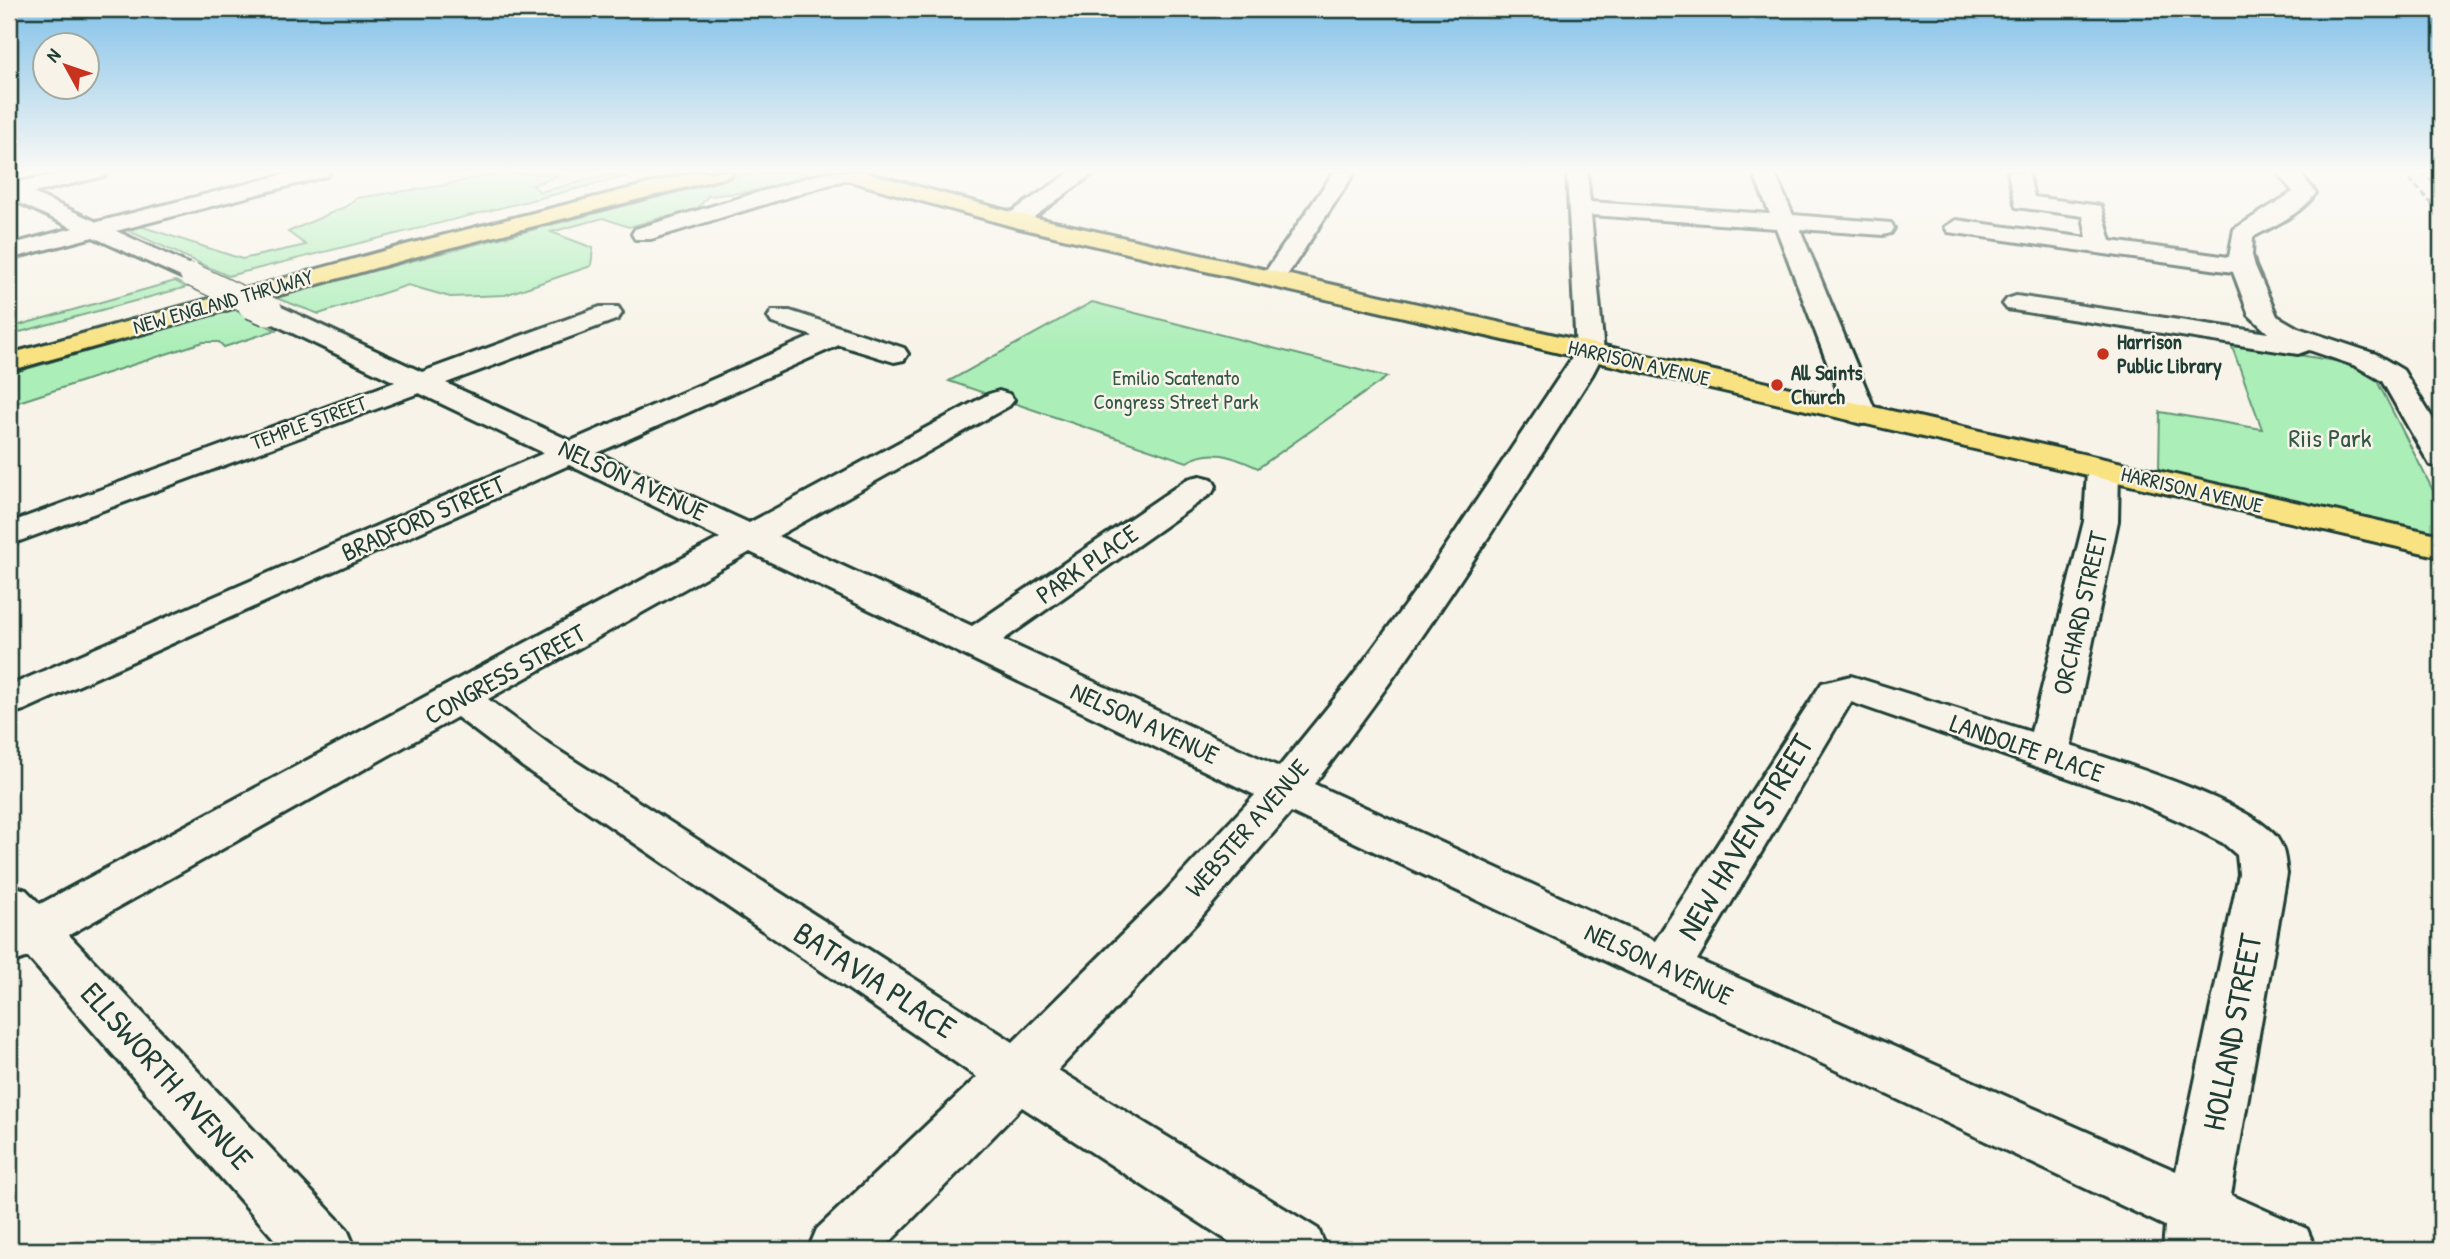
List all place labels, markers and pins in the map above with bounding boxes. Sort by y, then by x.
place label: Harrison Public Library [2117,327,2222,381]
marker: Harrison Public Library [2095,346,2111,362]
place label: All Saints Church [1791,358,1863,411]
marker: All Saints Church [1769,377,1785,393]

